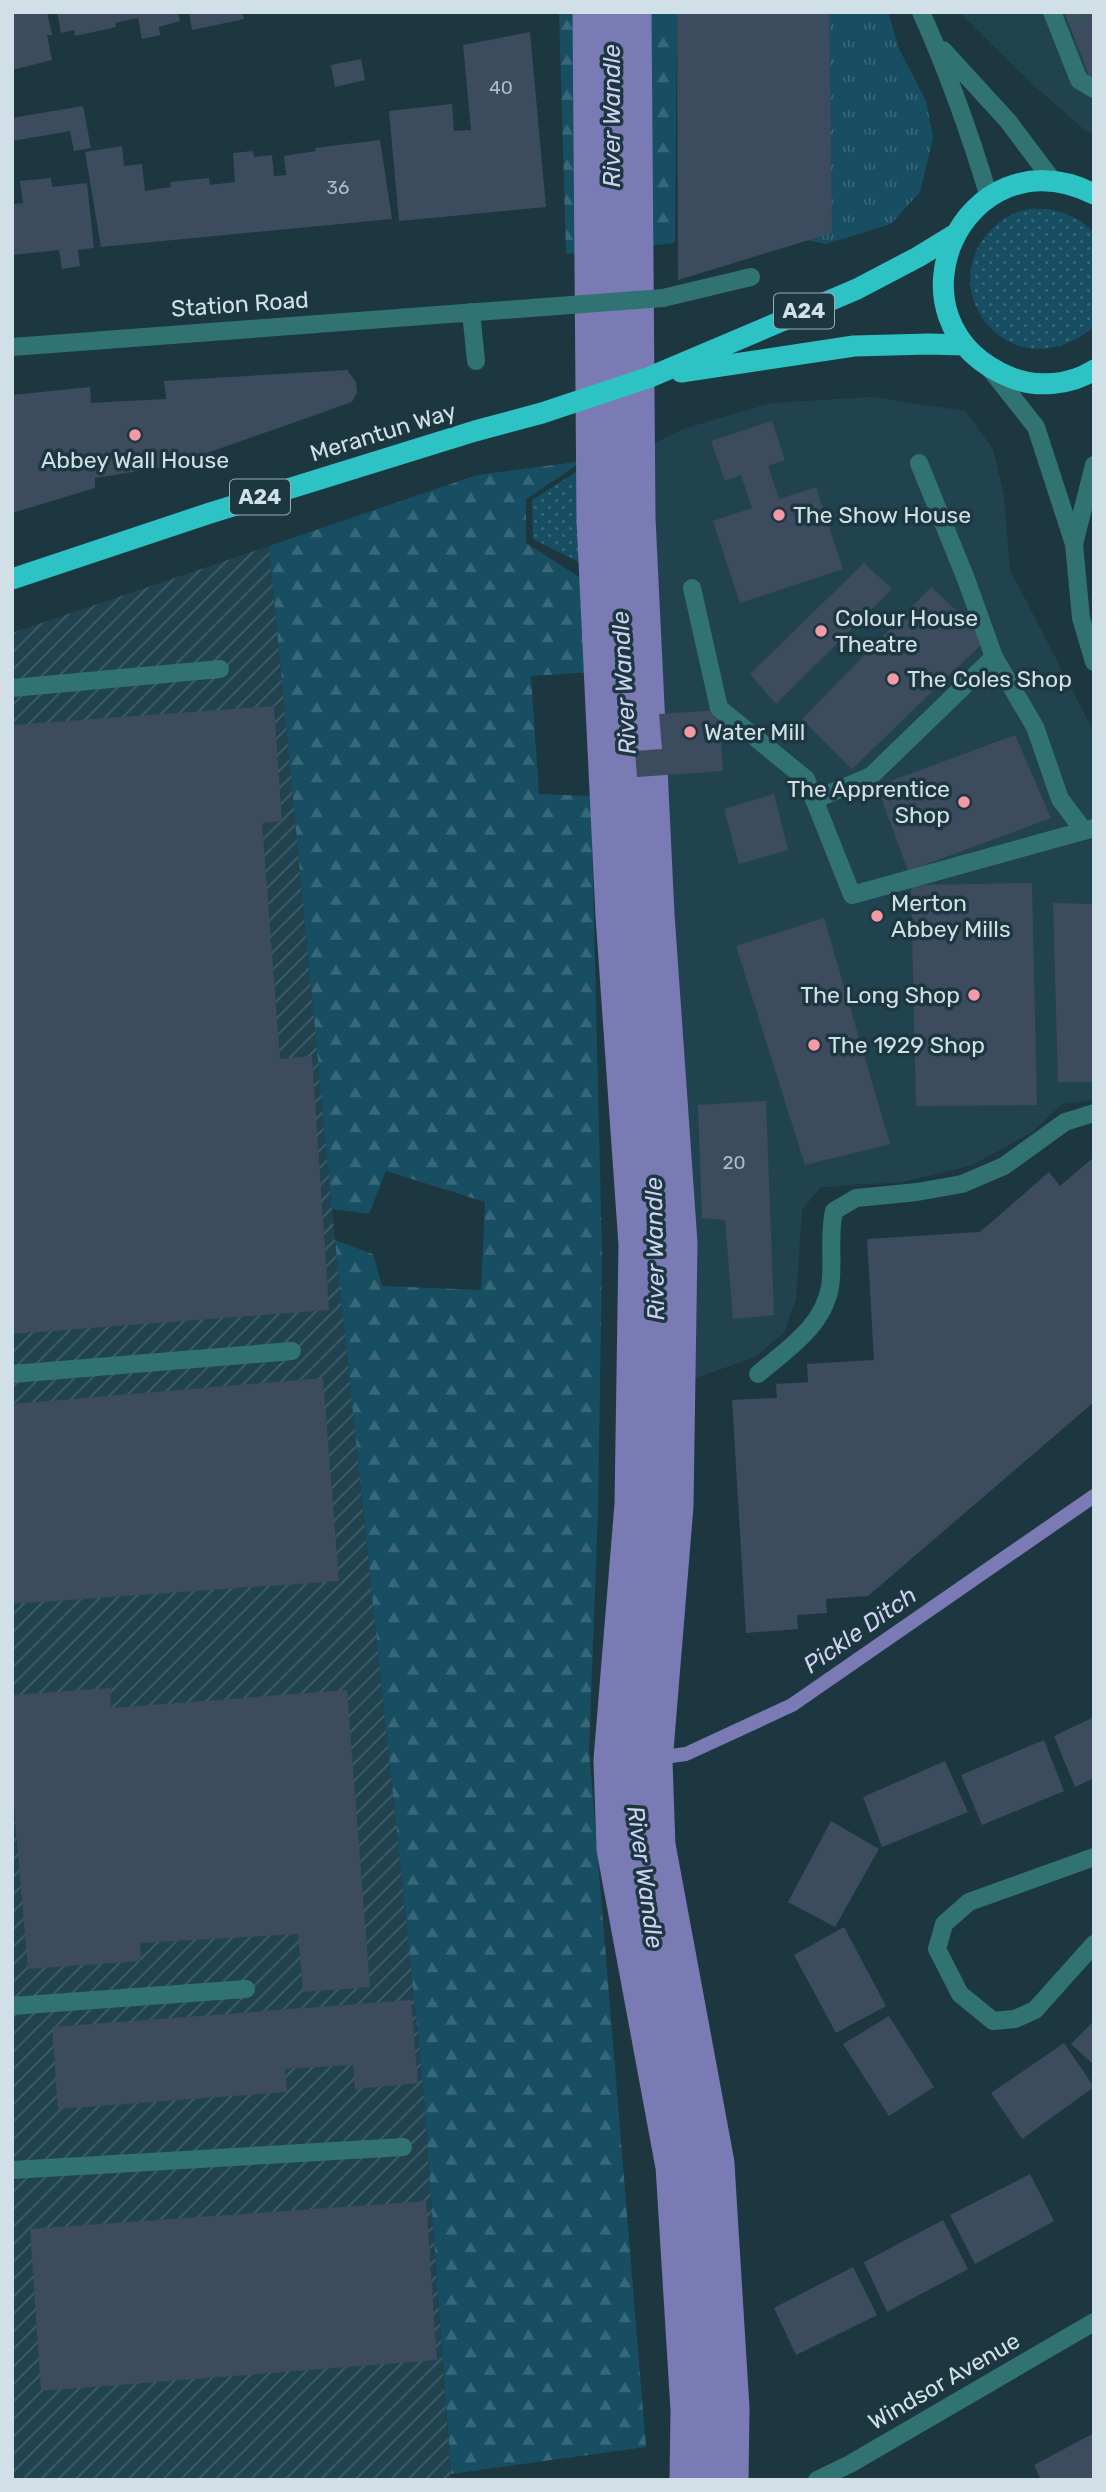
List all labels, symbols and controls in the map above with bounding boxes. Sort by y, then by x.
water label: River Wandle [598,44,626,188]
house number: 40 [489,76,513,99]
house number: 36 [327,176,349,199]
street label: Station Road [170,285,310,323]
road number: A24 [774,294,834,328]
street label: Merantun Way [307,396,460,467]
marker: Abbey Wall House [127,427,143,443]
place label: Abbey Wall House [41,446,229,474]
road number: A24 [230,480,290,514]
place label: The Show House [793,501,971,529]
marker: The Show House [771,507,787,523]
place label: Colour House Theatre [835,604,978,658]
water label: River Wandle [606,611,642,755]
marker: Colour House Theatre [813,623,829,639]
place label: The Coles Shop [907,665,1072,693]
marker: The Coles Shop [885,671,901,687]
place label: Water Mill [704,718,805,746]
marker: Water Mill [682,724,698,740]
place label: The Apprentice Shop [787,775,950,829]
marker: The Apprentice Shop [956,794,972,810]
place label: Merton Abbey Mills [891,889,1011,943]
marker: Merton Abbey Mills [869,908,885,924]
place label: The Long Shop [800,981,960,1009]
marker: The Long Shop [966,987,982,1003]
place label: The 1929 Shop [828,1031,985,1059]
marker: The 1929 Shop [806,1037,822,1053]
house number: 20 [722,1151,746,1174]
water label: River Wandle [640,1177,670,1321]
water label: Pickle Ditch [798,1581,922,1679]
water label: River Wandle [621,1804,669,1950]
street label: Windsor Avenue [863,2326,1025,2436]

